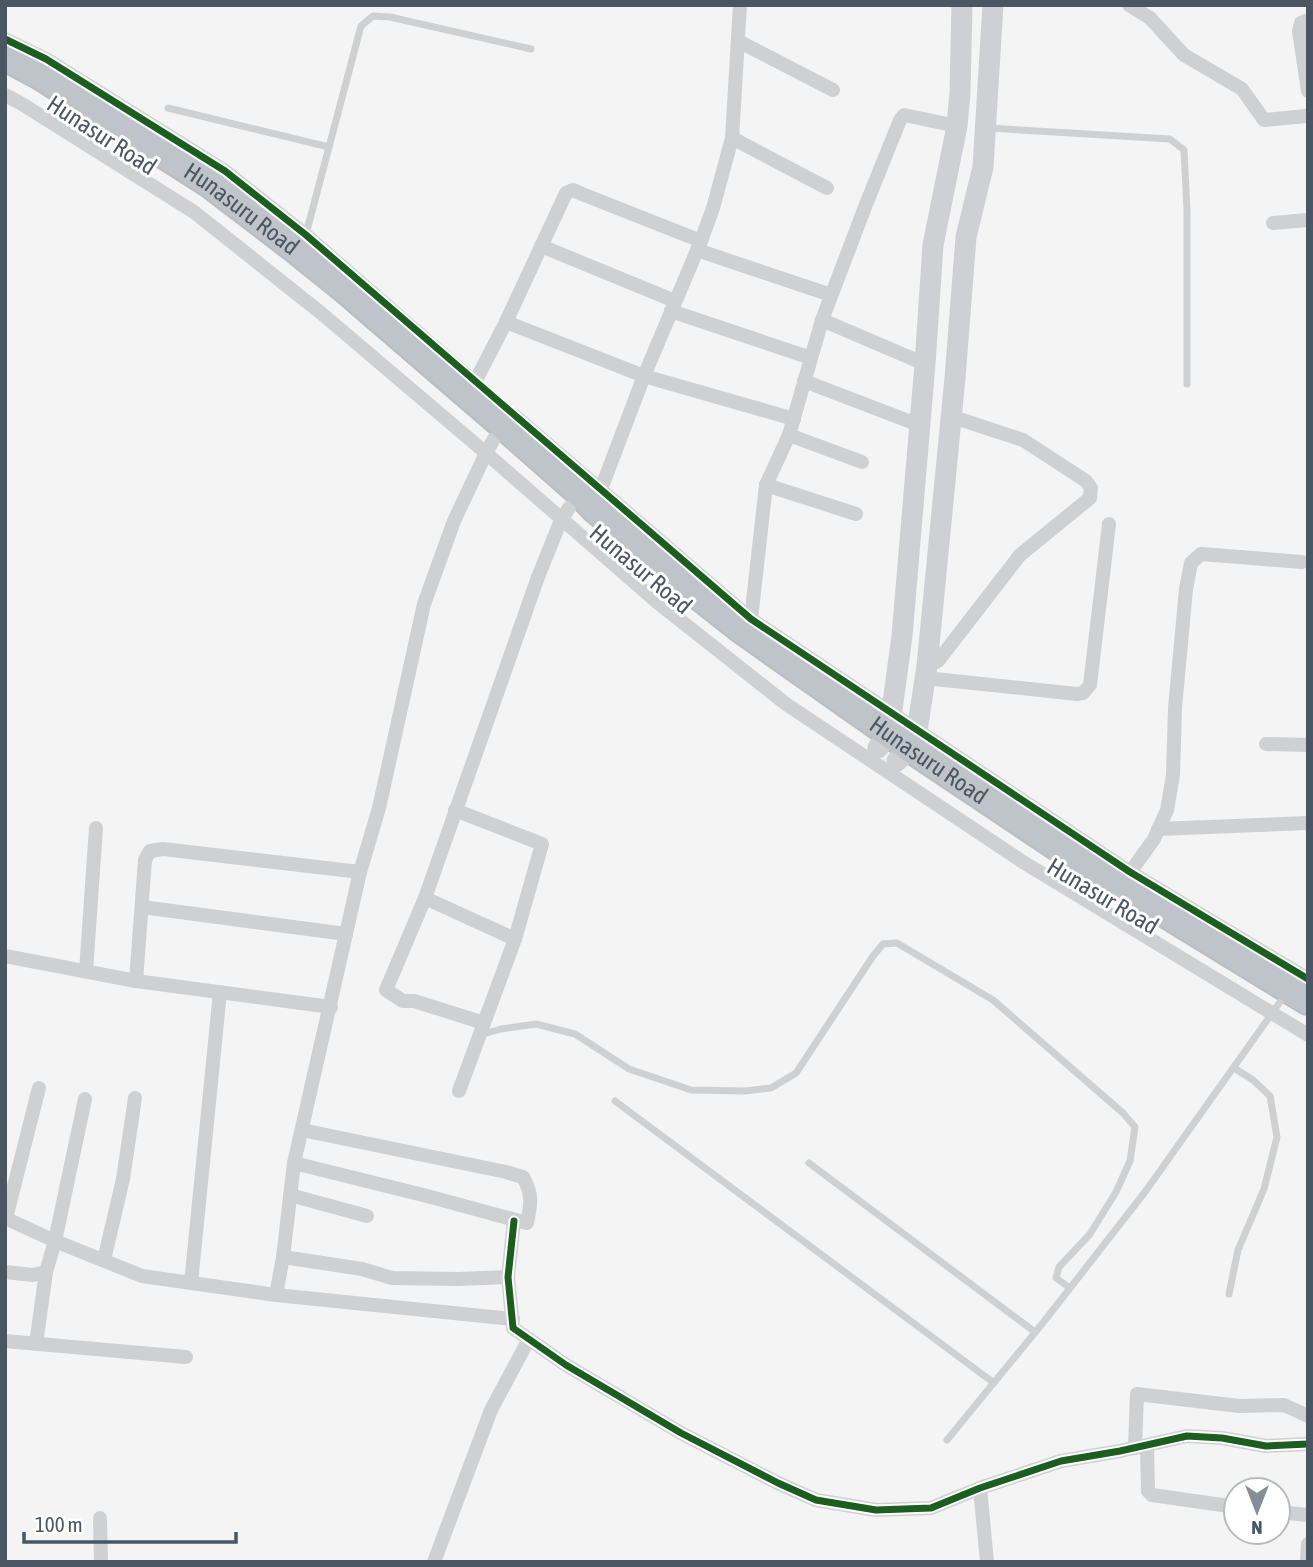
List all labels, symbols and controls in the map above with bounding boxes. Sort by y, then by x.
street label: Hunasur Road [42,90,162,180]
street label: Hunasuru Road [180,157,305,260]
street label: Hunasur Road [585,519,697,619]
street label: Hunasuru Road [865,710,993,809]
street label: Hunasur Road [1043,852,1163,940]
north arrow [1222,1476,1292,1546]
scale bar [24,1500,236,1544]
text: 100 m [35,1512,83,1536]
text: N [1251,1517,1263,1539]

